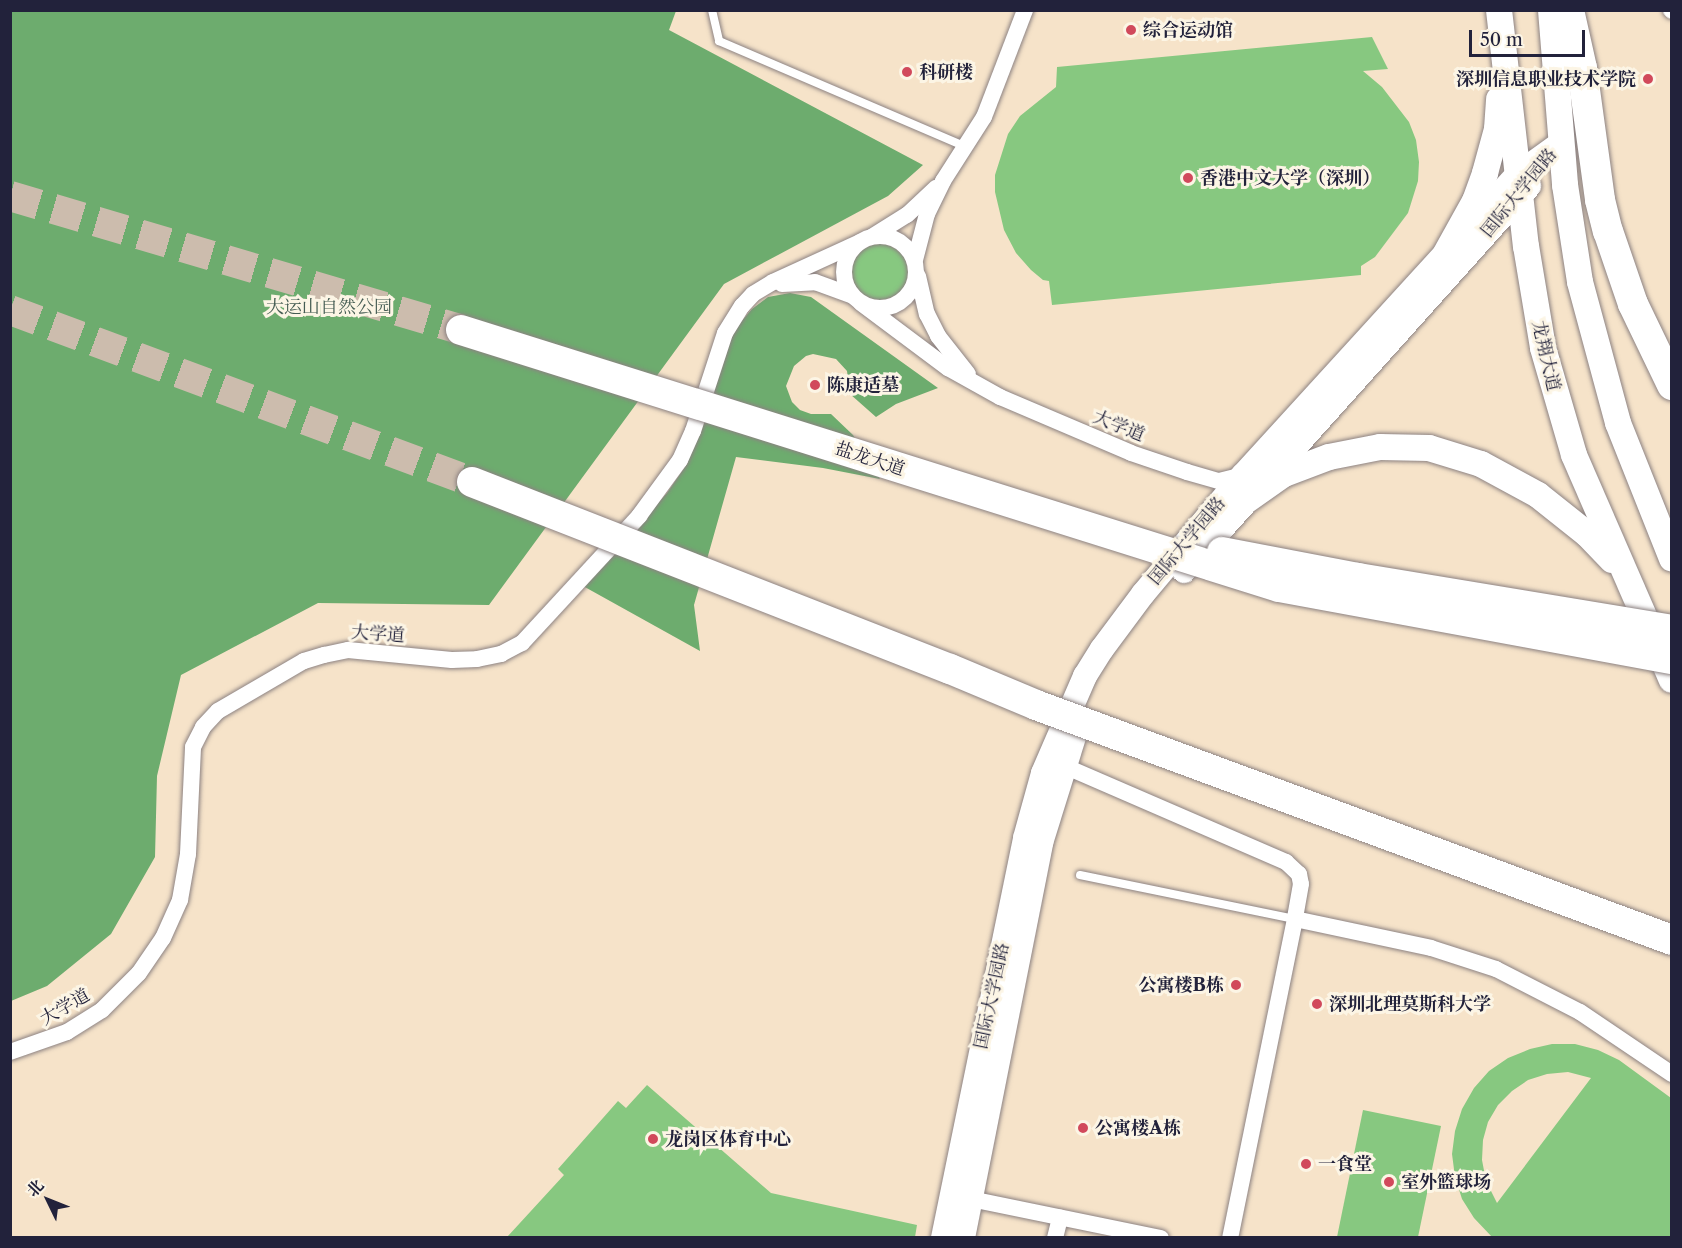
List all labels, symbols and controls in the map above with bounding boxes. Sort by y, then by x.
scale bar [1472,18,1588,56]
place label: 综合运动馆 [1143,19,1233,41]
marker: 综合运动馆 [1124,23,1138,37]
text: 50 m [1480,29,1523,51]
place label: 科研楼 [919,61,973,83]
marker: 科研楼 [900,65,914,79]
place label: 深圳信息职业技术学院 [1456,68,1636,90]
marker: 深圳信息职业技术学院 [1641,72,1655,86]
street label: 国际大学园路 [1477,144,1561,242]
place label: 香港中文大学（深圳） [1200,167,1380,189]
marker: 香港中文大学（深圳） [1181,171,1195,185]
park label: 大运山自然公园 [266,296,392,318]
street label: 龙翔大道 [1527,318,1565,394]
place label: 陈康适墓 [827,374,899,396]
marker: 陈康适墓 [808,378,822,392]
street label: 大学道 [1090,406,1148,446]
street label: 盐龙大道 [832,438,908,480]
street label: 国际大学园路 [1144,493,1230,589]
street label: 大学道 [350,621,406,647]
street label: 国际大学园路 [970,941,1014,1051]
place label: 公寓楼B栋 [1139,974,1224,996]
marker: 公寓楼B栋 [1229,978,1243,992]
street label: 大学道 [36,984,94,1030]
place label: 深圳北理莫斯科大学 [1329,993,1491,1015]
marker: 深圳北理莫斯科大学 [1310,997,1324,1011]
place label: 公寓楼A栋 [1095,1117,1181,1139]
marker: 公寓楼A栋 [1076,1121,1090,1135]
place label: 龙岗区体育中心 [665,1128,791,1150]
marker: 龙岗区体育中心 [646,1132,660,1146]
place label: 一食堂 [1318,1153,1372,1175]
marker: 一食堂 [1299,1157,1313,1171]
north arrow [18,1170,78,1230]
place label: 室外篮球场 [1401,1171,1491,1193]
text: 北 [22,1175,48,1200]
marker: 室外篮球场 [1382,1175,1396,1189]

